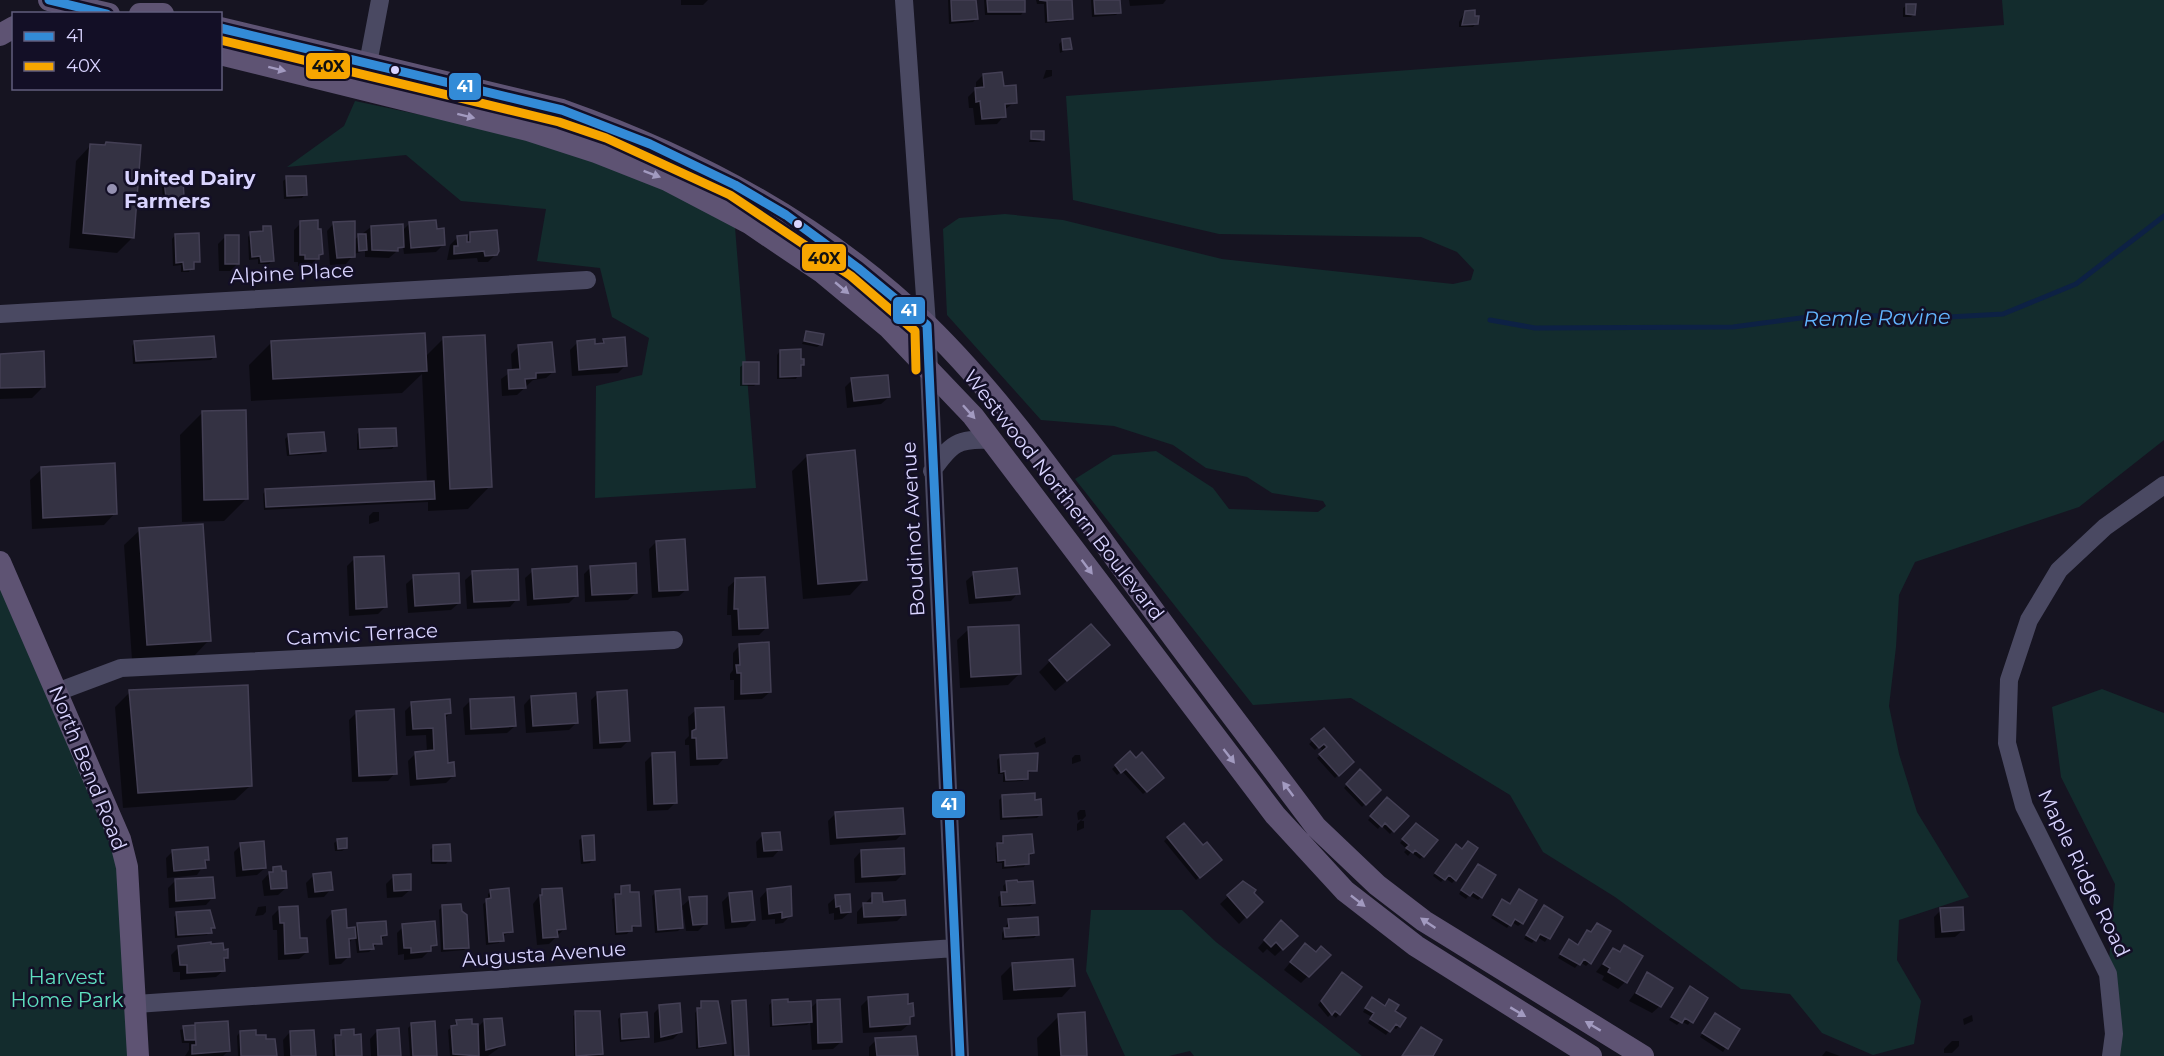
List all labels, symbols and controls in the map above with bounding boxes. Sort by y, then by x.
legend [12,12,222,90]
text: 41 [66,25,84,47]
line badge: 40X [305,52,351,80]
text: 40X [66,55,101,77]
text: 40X [312,57,345,76]
one-way arrow [268,64,286,74]
unlabelled marker [389,64,401,76]
line badge: 41 [448,72,482,101]
text: 41 [457,77,473,96]
one-way arrow [457,111,476,121]
place label: United Dairy Farmers [124,166,257,213]
one-way arrow [643,170,661,179]
marker: United Dairy Farmers [105,182,119,196]
unlabelled marker [792,218,804,230]
line badge: 40X [801,243,847,272]
text: 40X [808,249,841,268]
street label: Alpine Place [229,258,355,288]
one-way arrow [834,282,850,295]
line badge: 41 [892,296,926,325]
text: 41 [901,301,917,320]
water label: Remle Ravine [1803,304,1951,331]
street label: Westwood Northern Boulevard [959,365,1169,625]
one-way arrow [962,404,975,419]
street label: Boudinot Avenue [896,441,930,617]
one-way arrow [1081,559,1094,575]
street label: Camvic Terrace [285,618,439,650]
street label: North Bend Road [44,682,132,854]
one-way arrow [1223,748,1236,764]
one-way arrow [1282,781,1294,796]
street label: Maple Ridge Road [2033,785,2135,961]
line badge: 41 [931,790,966,819]
text: 41 [941,795,957,814]
one-way arrow [1350,895,1366,908]
one-way arrow [1420,917,1436,929]
street label: Augusta Avenue [461,936,627,972]
park label: Harvest Home Park [10,965,124,1012]
one-way arrow [1510,1007,1527,1018]
one-way arrow [1585,1020,1601,1031]

